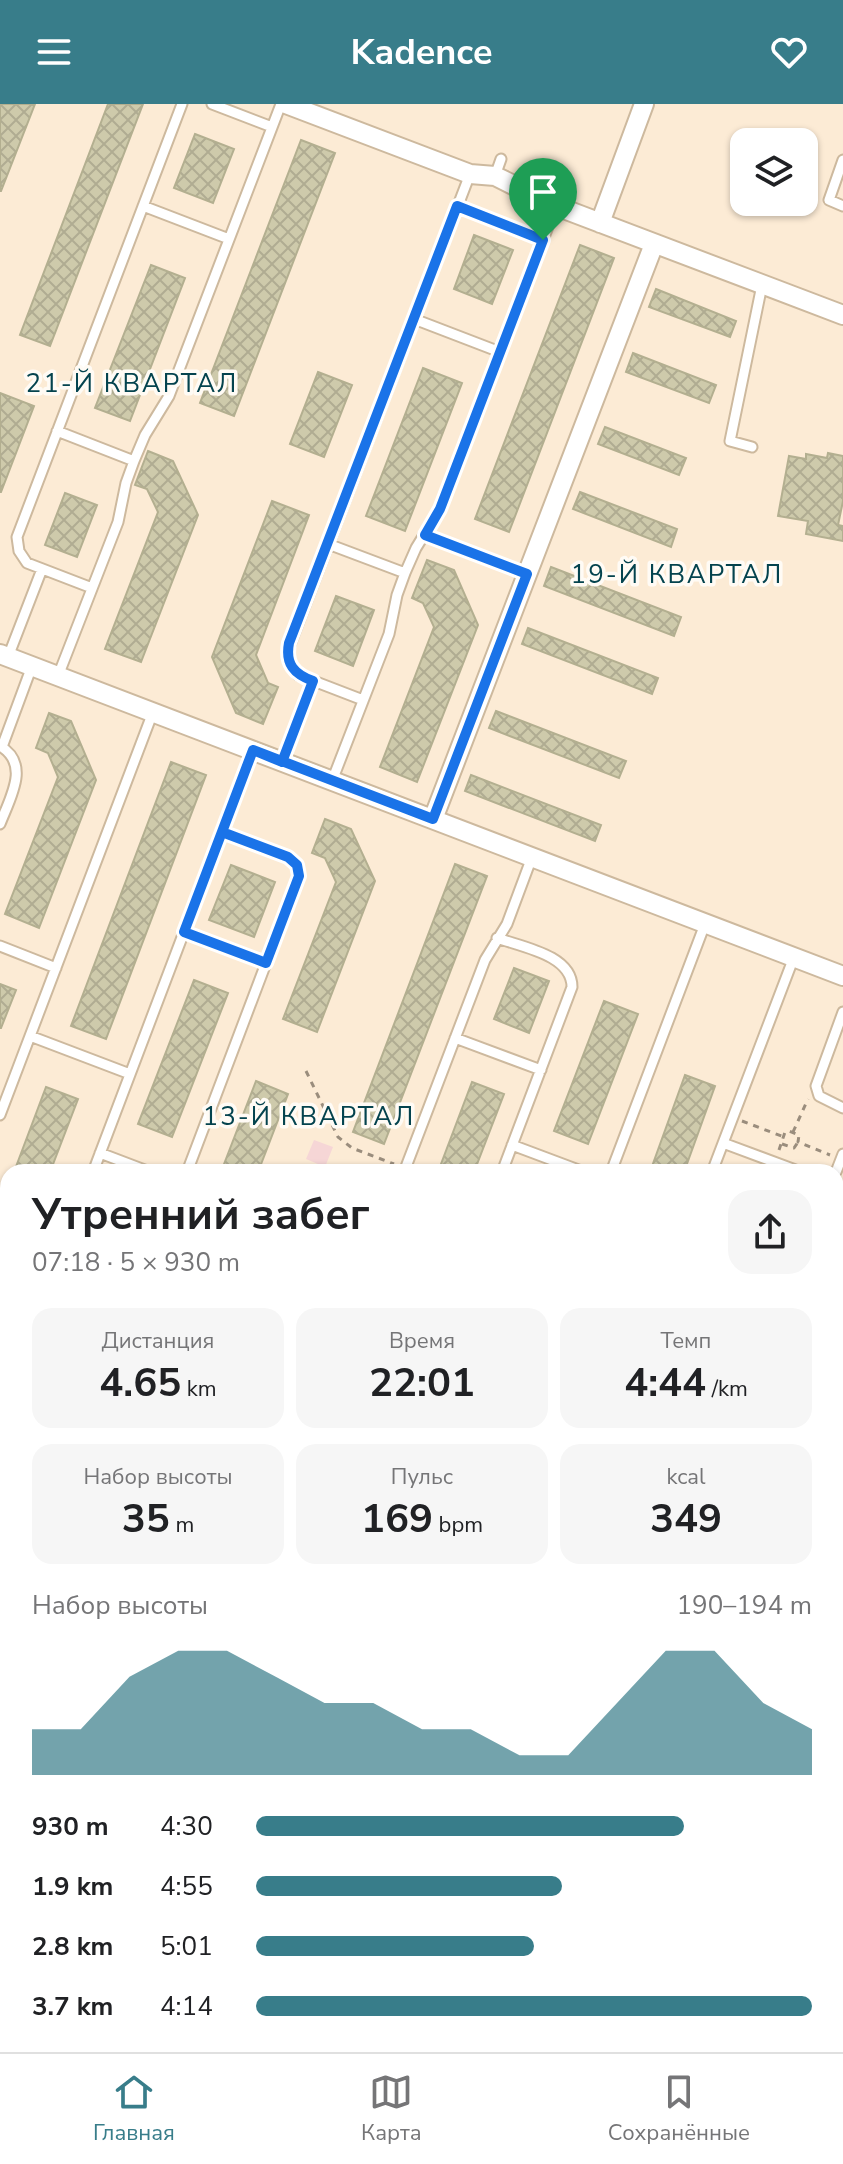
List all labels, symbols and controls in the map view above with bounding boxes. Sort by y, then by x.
text: Kadence [351,28,492,77]
icon: menu [32,30,76,74]
icon: heart [767,30,811,74]
map controls [730,128,818,216]
button: layers [730,128,818,216]
pin [509,158,577,240]
icon: arrive [521,170,565,214]
district label: 21-Й КВАРТАЛ [26,366,238,401]
district label: 19-Й КВАРТАЛ [571,557,783,592]
district label: 13-Й КВАРТАЛ [203,1099,415,1134]
text: Утренний забег [32,1185,370,1245]
button: share [728,1190,812,1274]
text: 07:18 · 5 × 930 m [32,1245,240,1280]
text: Дистанция [102,1326,214,1356]
text: Время [389,1326,455,1356]
text: Темп [661,1326,711,1356]
text: 4.65 [99,1356,181,1410]
text: 22:01 [369,1356,475,1410]
text: 4:44 [624,1356,706,1410]
text: km [181,1374,217,1404]
text: /km [706,1374,748,1404]
text: Набор высоты [84,1462,233,1492]
text: Пульс [391,1462,453,1492]
text: kcal [667,1462,706,1492]
text: 35 [122,1492,170,1546]
text: 169 [361,1492,433,1546]
text: 349 [650,1492,722,1546]
text: m [170,1510,194,1540]
text: bpm [433,1510,483,1540]
text: Набор высоты [32,1588,208,1623]
text: 190–194 m [676,1588,812,1623]
text: 930 m [32,1809,109,1844]
text: 4:30 [160,1809,213,1844]
text: 1.9 km [32,1869,113,1904]
text: 4:55 [160,1869,213,1904]
text: 2.8 km [32,1929,113,1964]
text: 5:01 [160,1929,213,1964]
text: 3.7 km [32,1989,113,2024]
text: 4:14 [160,1989,213,2024]
tab: Главная [93,2070,175,2148]
tab: Карта [361,2070,422,2148]
tab: Сохранённые [608,2070,750,2148]

